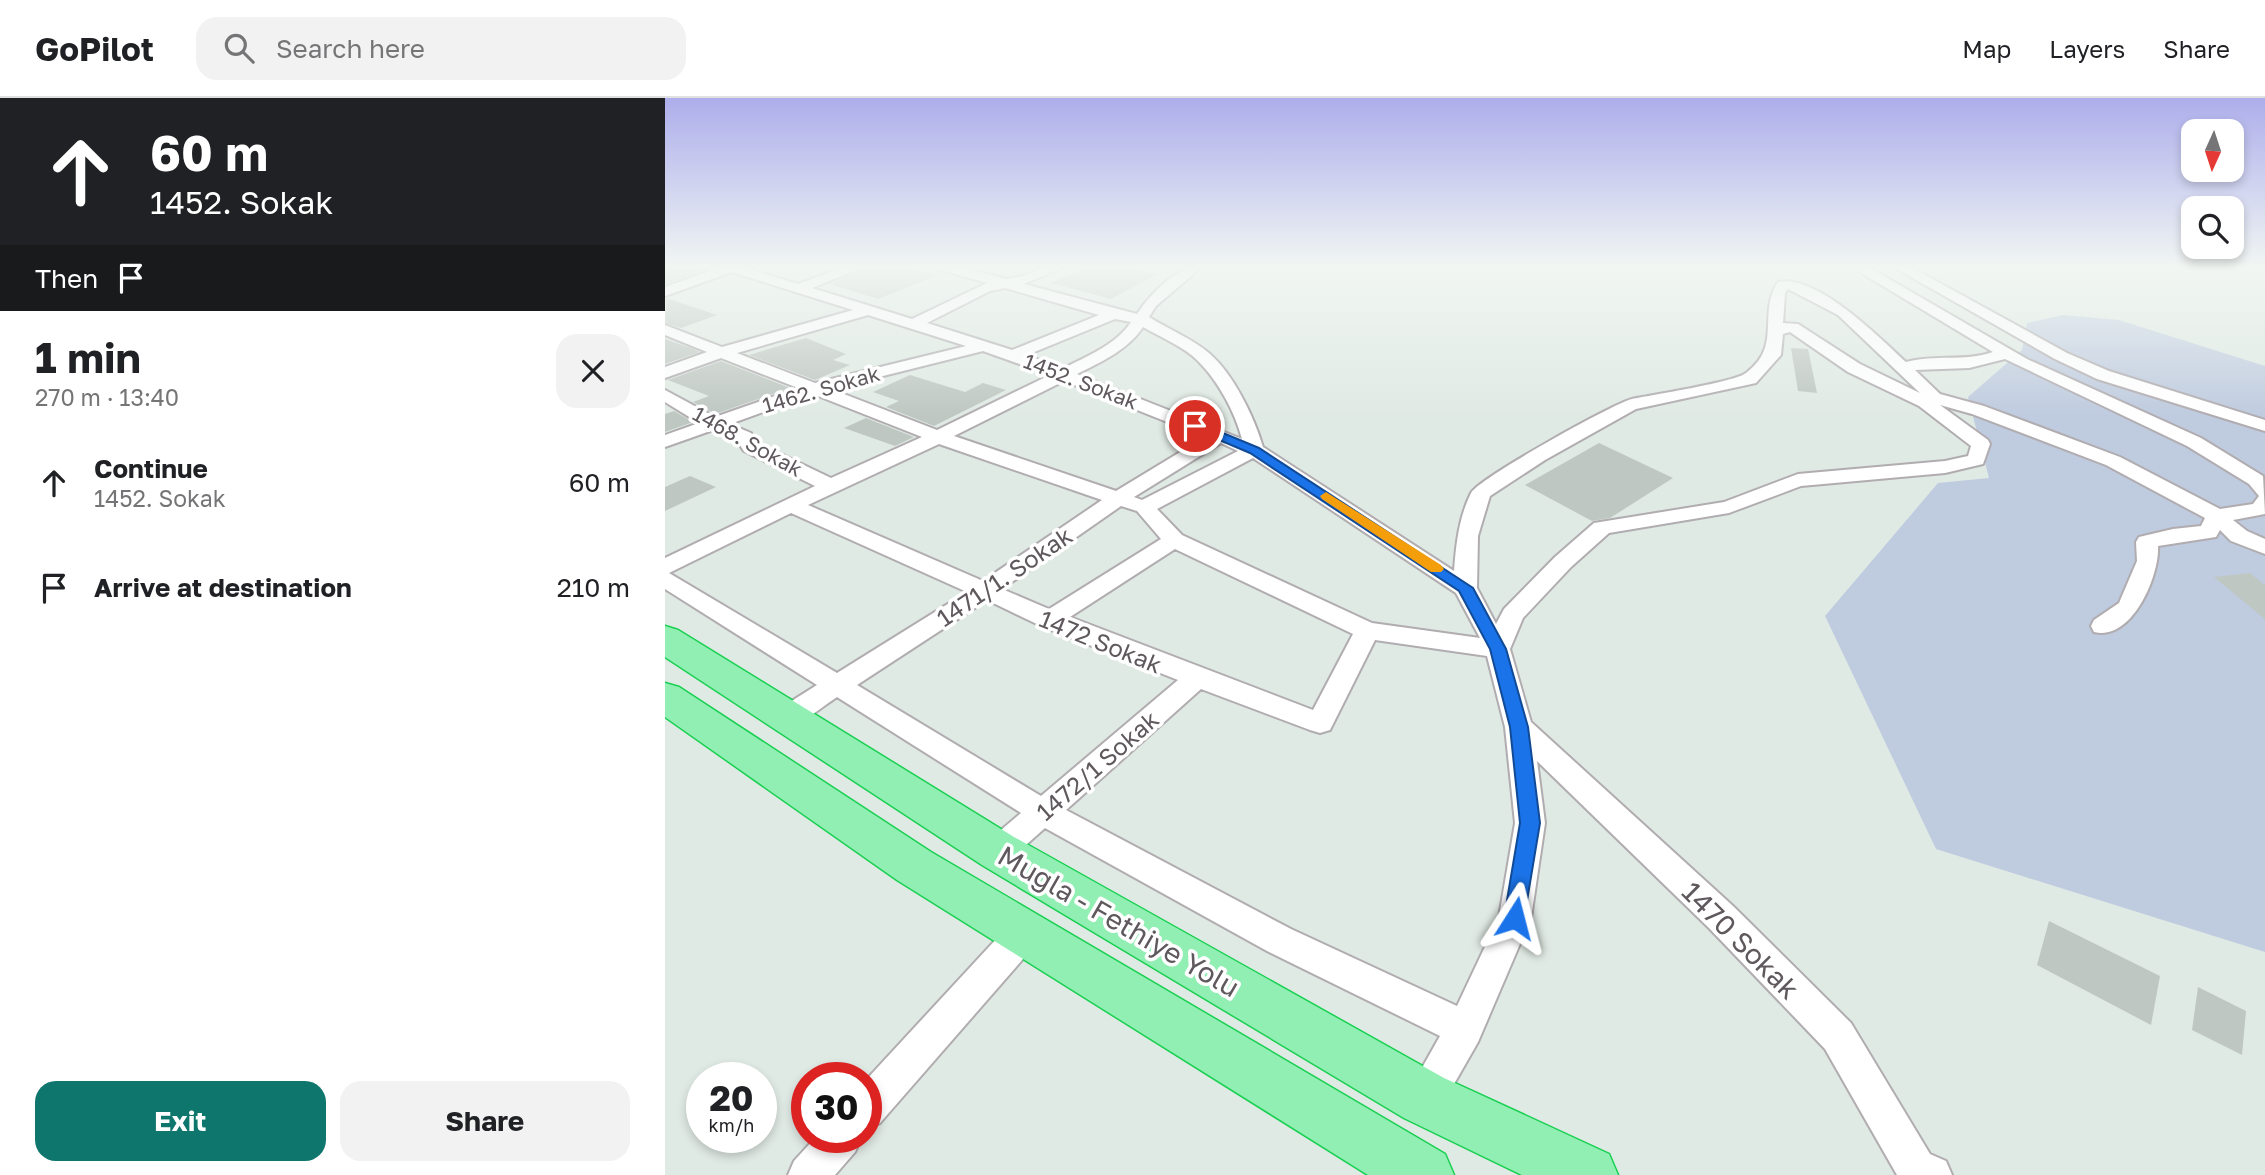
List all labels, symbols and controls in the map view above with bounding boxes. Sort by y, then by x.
search box [196,17,686,80]
text: GoPilot [35,29,154,68]
icon: search [220,29,258,67]
text: Search here [276,33,425,64]
text: Map [1962,34,2011,63]
text: Layers [2049,34,2125,63]
text: Share [2163,34,2230,63]
north arrow [2181,119,2243,182]
map controls [2181,119,2244,259]
text: 60 m [150,123,268,182]
icon: ahead [35,126,126,217]
text: 1452. Sokak [150,183,333,221]
button: search [2181,196,2244,259]
icon: arrive [112,259,150,297]
text: Then [35,263,98,294]
text: 1 min [35,332,141,382]
button: close [556,334,630,408]
street label: 1452. Sokak [1020,347,1142,415]
street label: 1462. Sokak [759,360,883,418]
text: 270 m · 13:40 [35,383,179,411]
pin [1165,396,1225,456]
street label: 1468. Sokak [689,400,808,482]
icon: arrive [1176,407,1214,445]
text: Continue [94,453,208,484]
icon: ahead [35,464,73,502]
text: 60 m [569,467,630,498]
text: 1452. Sokak [94,484,226,512]
street label: 1471/1. Sokak [931,520,1077,632]
icon: arrive [35,569,73,607]
text: Arrive at destination [94,572,352,603]
text: 210 m [557,572,630,603]
street label: 1472 Sokak [1036,603,1166,679]
street label: 1472/1 Sokak [1030,704,1164,826]
street label: Muğla - Fethiye Yolu [993,838,1245,1004]
street label: 1470 Sokak [1676,875,1806,1005]
position arrow [1478,881,1552,955]
speed limit sign: 30 [791,1062,882,1153]
text: 20 [709,1077,754,1119]
button: Exit [35,1081,326,1161]
button: Share [340,1081,630,1161]
text: km/h [709,1114,754,1136]

